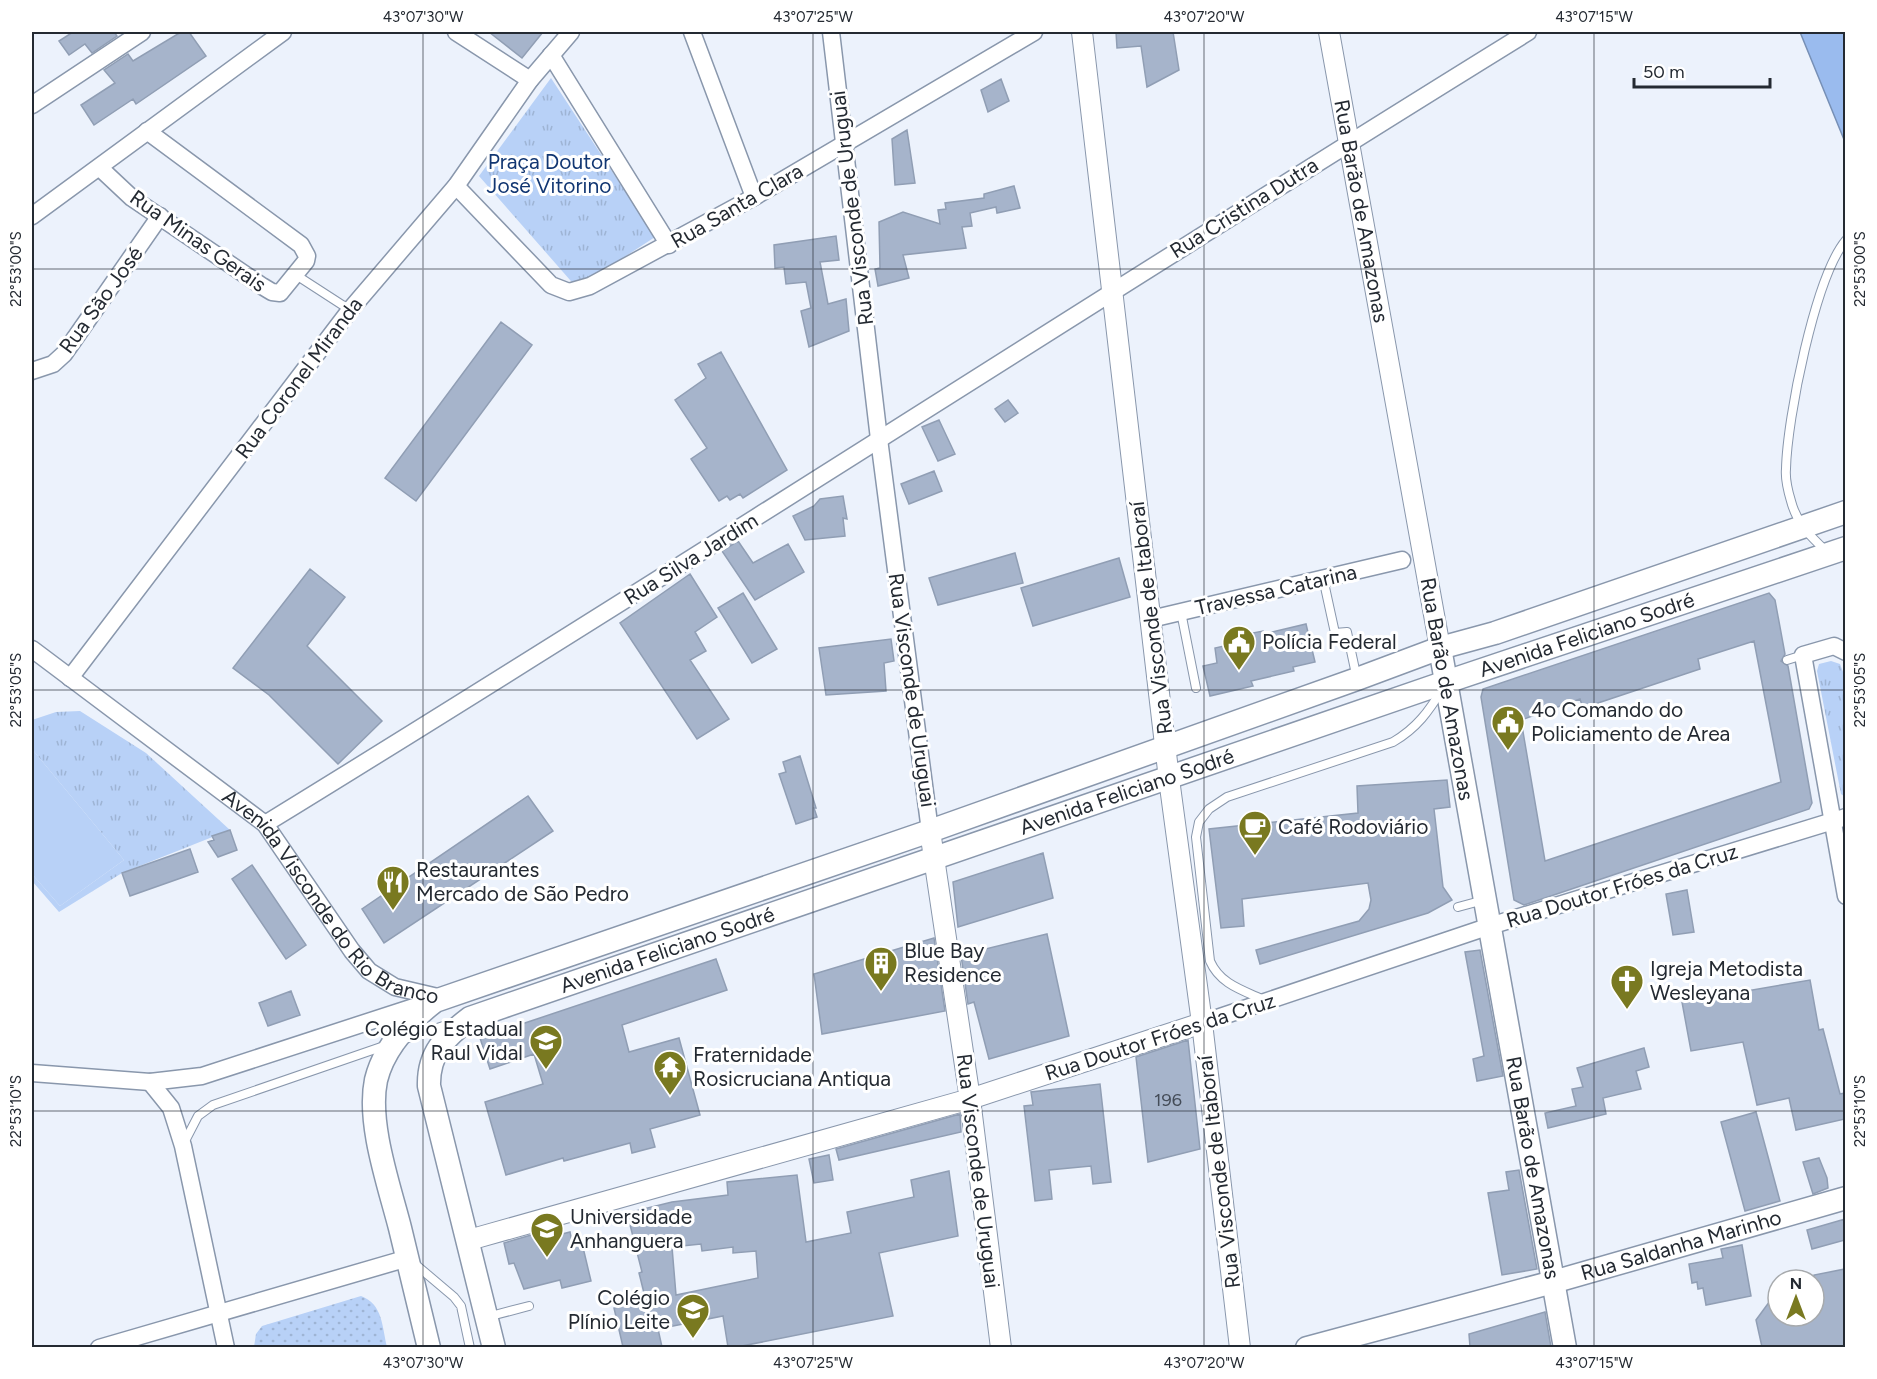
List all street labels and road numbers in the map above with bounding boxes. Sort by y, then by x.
street label: Rua Visconde de Uruguai [825,89,878,327]
street label: Rua Barão de Amazonas [1329,98,1394,324]
street label: Rua Cristina Dutra [1165,152,1322,263]
street label: Rua Santa Clara [666,158,807,253]
street label: Rua Minas Gerais [125,184,271,297]
street label: Rua São José [53,241,148,358]
street label: Rua Coronel Miranda [230,292,367,463]
street label: Rua Visconde de Itaboraí [1124,499,1177,736]
street label: Rua Silva Jardim [619,507,762,610]
street label: Travessa Catarina [1193,559,1359,620]
street label: Rua Visconde de Uruguai [884,571,941,809]
street label: Rua Barão de Amazonas [1416,575,1479,802]
street label: Avenida Feliciano Sodré [1476,587,1697,682]
street label: Avenida Feliciano Sodré [1016,743,1237,840]
street label: Avenida Visconde do Rio Branco [218,783,441,1009]
street label: Rua Doutor Fróes da Cruz [1503,838,1741,933]
street label: Avenida Feliciano Sodré [557,901,778,998]
street label: Rua Doutor Fróes da Cruz [1041,987,1278,1086]
street label: Rua Visconde de Uruguai [952,1052,1005,1290]
street label: Rua Visconde de Itaboraí [1192,1053,1245,1290]
street label: Rua Barão de Amazonas [1501,1054,1565,1281]
street label: Rua Saldanha Marinho [1578,1204,1784,1285]

